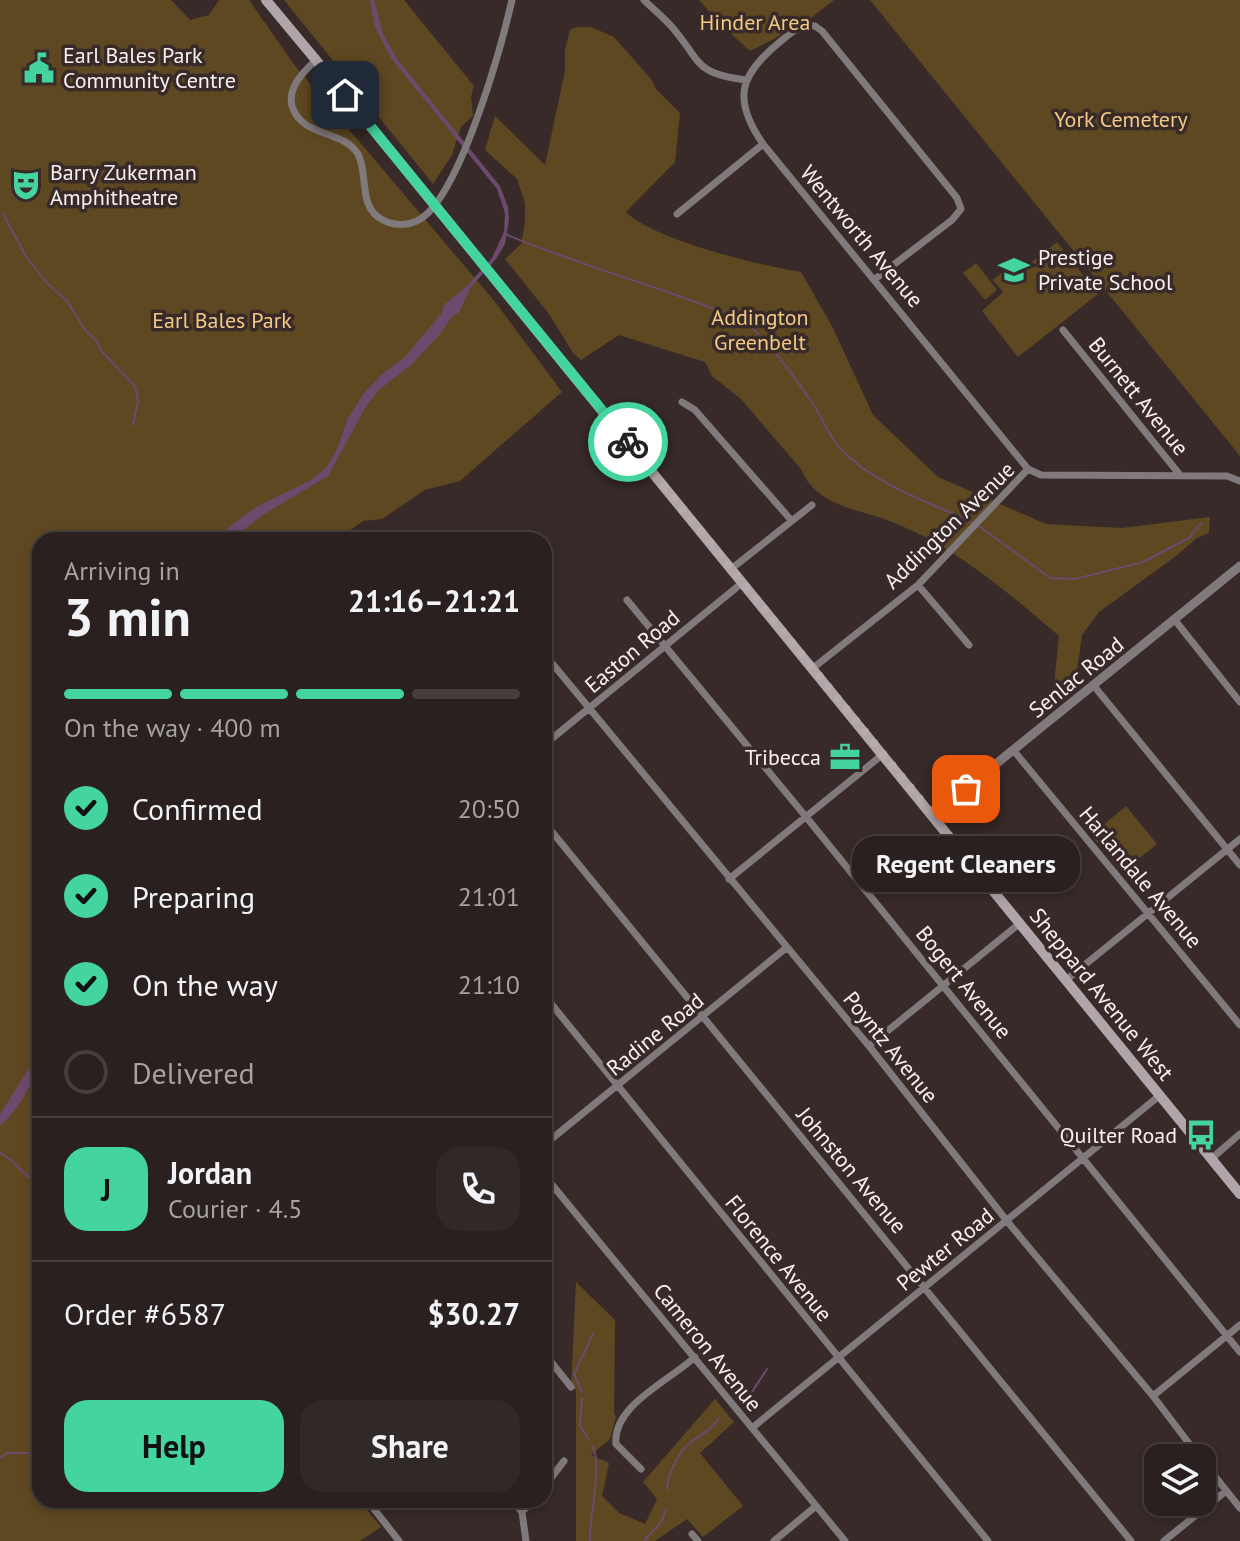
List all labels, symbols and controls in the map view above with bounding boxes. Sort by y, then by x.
park label: Hinder Area [700,8,810,36]
place label: Earl Bales Park Community Centre [63,41,236,94]
public building icon: Earl Bales Park Community Centre [22,51,56,85]
pin [311,61,379,129]
icon: home [323,73,367,117]
park label: York Cemetery [1054,105,1189,133]
place label: Barry Zukerman Amphitheatre [50,158,197,211]
street label: Wentworth Avenue [794,159,930,313]
theatre icon: Barry Zukerman Amphitheatre [9,168,43,202]
place label: Prestige Private School [1038,243,1173,296]
school or university icon: Prestige Private School [997,253,1031,287]
park label: Addington Greenbelt [711,303,809,356]
park label: Earl Bales Park [152,306,292,334]
street label: Burnett Avenue [1083,331,1195,461]
courier [588,402,668,482]
icon: bike [606,420,650,464]
street label: Addington Avenue [878,455,1020,595]
text: Arriving in [64,554,180,587]
text: 21:16–21:21 [348,581,520,620]
text: 3 min [64,583,191,650]
street label: Easton Road [579,603,685,699]
street label: Senlac Road [1023,630,1129,724]
text: On the way · 400 m [64,711,281,744]
office icon: Tribecca [828,740,862,774]
place label: Tribecca [745,743,821,771]
pin [932,755,1000,823]
icon: bag [944,767,988,811]
icon: check [64,786,108,830]
text: Confirmed [132,789,263,828]
text: 20:50 [458,792,520,825]
street label: Harlandale Avenue [1073,800,1209,954]
callout: Regent Cleaners [852,837,1080,893]
text: Regent Cleaners [876,847,1056,880]
icon: check [64,874,108,918]
text: Preparing [132,877,255,916]
text: 21:01 [458,880,520,913]
street label: Sheppard Avenue West [1024,902,1180,1086]
street label: Bogert Avenue [910,920,1018,1044]
icon: check [64,962,108,1006]
text: On the way [132,965,278,1004]
text: 21:10 [458,968,520,1001]
street label: Poyntz Avenue [837,985,945,1109]
street label: Radine Road [601,986,709,1082]
text: Delivered [132,1053,255,1092]
street label: Johnston Avenue [790,1100,913,1239]
bus stop icon: Quilter Road [1184,1118,1218,1152]
place label: Quilter Road [1059,1121,1177,1149]
button: phone [436,1147,520,1231]
text: Jordan [168,1153,252,1192]
text: J [101,1170,111,1209]
street label: Florence Avenue [719,1189,839,1327]
text: Courier · 4.5 [168,1192,302,1225]
street label: Pewter Road [891,1201,999,1297]
street label: Cameron Avenue [648,1277,768,1417]
text: Order #6587 [64,1294,226,1333]
text: $30.27 [428,1294,520,1333]
button: Help [64,1400,284,1492]
button: Share [300,1400,520,1492]
map controls [1144,1444,1216,1516]
button: layers [1144,1444,1216,1516]

